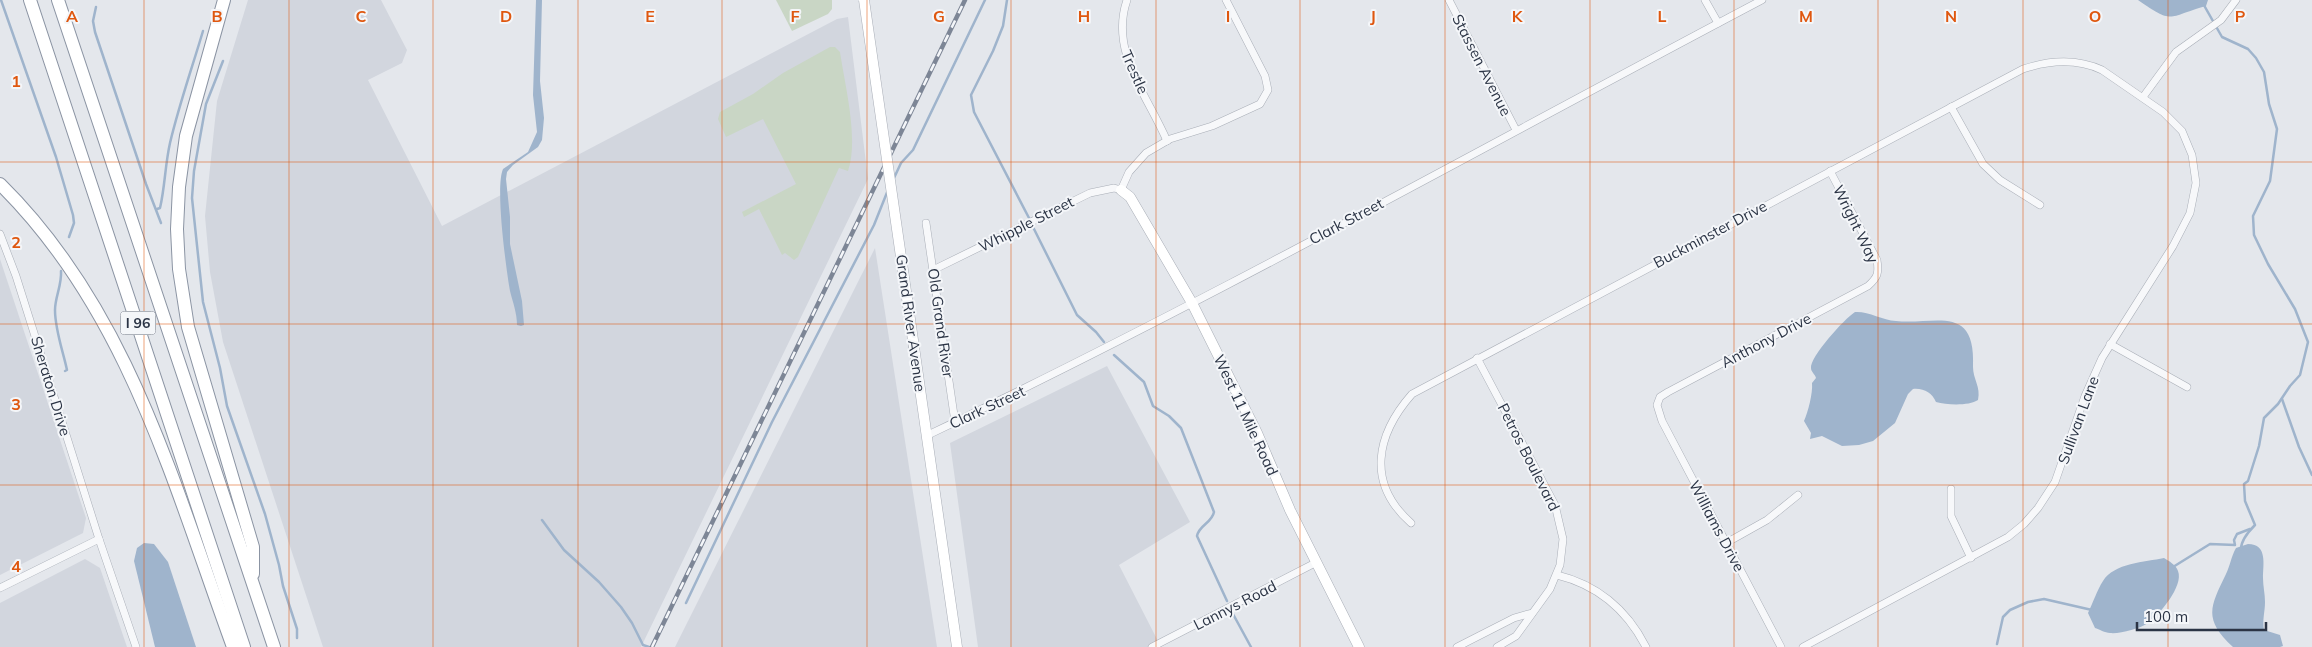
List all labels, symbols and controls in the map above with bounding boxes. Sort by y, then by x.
text: A [66,6,78,26]
text: B [211,6,223,26]
text: C [356,6,367,26]
text: D [500,6,512,26]
text: E [645,6,655,26]
text: F [790,6,800,26]
text: G [933,6,945,26]
text: H [1078,6,1090,26]
text: I [1226,6,1230,26]
text: J [1370,6,1376,26]
text: K [1512,6,1524,26]
text: L [1658,6,1667,26]
text: M [1799,6,1813,26]
text: N [1945,6,1957,26]
text: O [2089,6,2101,26]
text: P [2235,6,2246,26]
street label: Stassen Avenue [1448,11,1516,119]
street label: Trestle [1117,47,1153,97]
text: 1 [11,71,21,91]
street label: Wright Way [1829,182,1883,266]
street label: Whipple Street [975,192,1077,256]
street label: Clark Street [1306,194,1386,248]
street label: Buckminster Drive [1650,196,1770,272]
text: 2 [11,232,21,252]
street label: Grand River Avenue [892,253,930,393]
street label: Old Grand River [924,267,958,380]
street label: Anthony Drive [1718,308,1814,372]
road number: I 96 [120,312,156,334]
street label: Sheraton Drive [27,334,75,438]
street label: West 11 Mile Road [1210,352,1282,478]
street label: Sullivan Lane [2053,373,2103,467]
street label: Clark Street [946,381,1028,433]
text: 3 [11,394,21,414]
street label: Petros Boulevard [1494,400,1564,514]
street label: Williams Drive [1685,477,1749,575]
text: 4 [11,556,21,576]
street label: Lannys Road [1190,576,1280,634]
scale bar [2137,600,2266,632]
text: 100 m [2144,607,2188,626]

